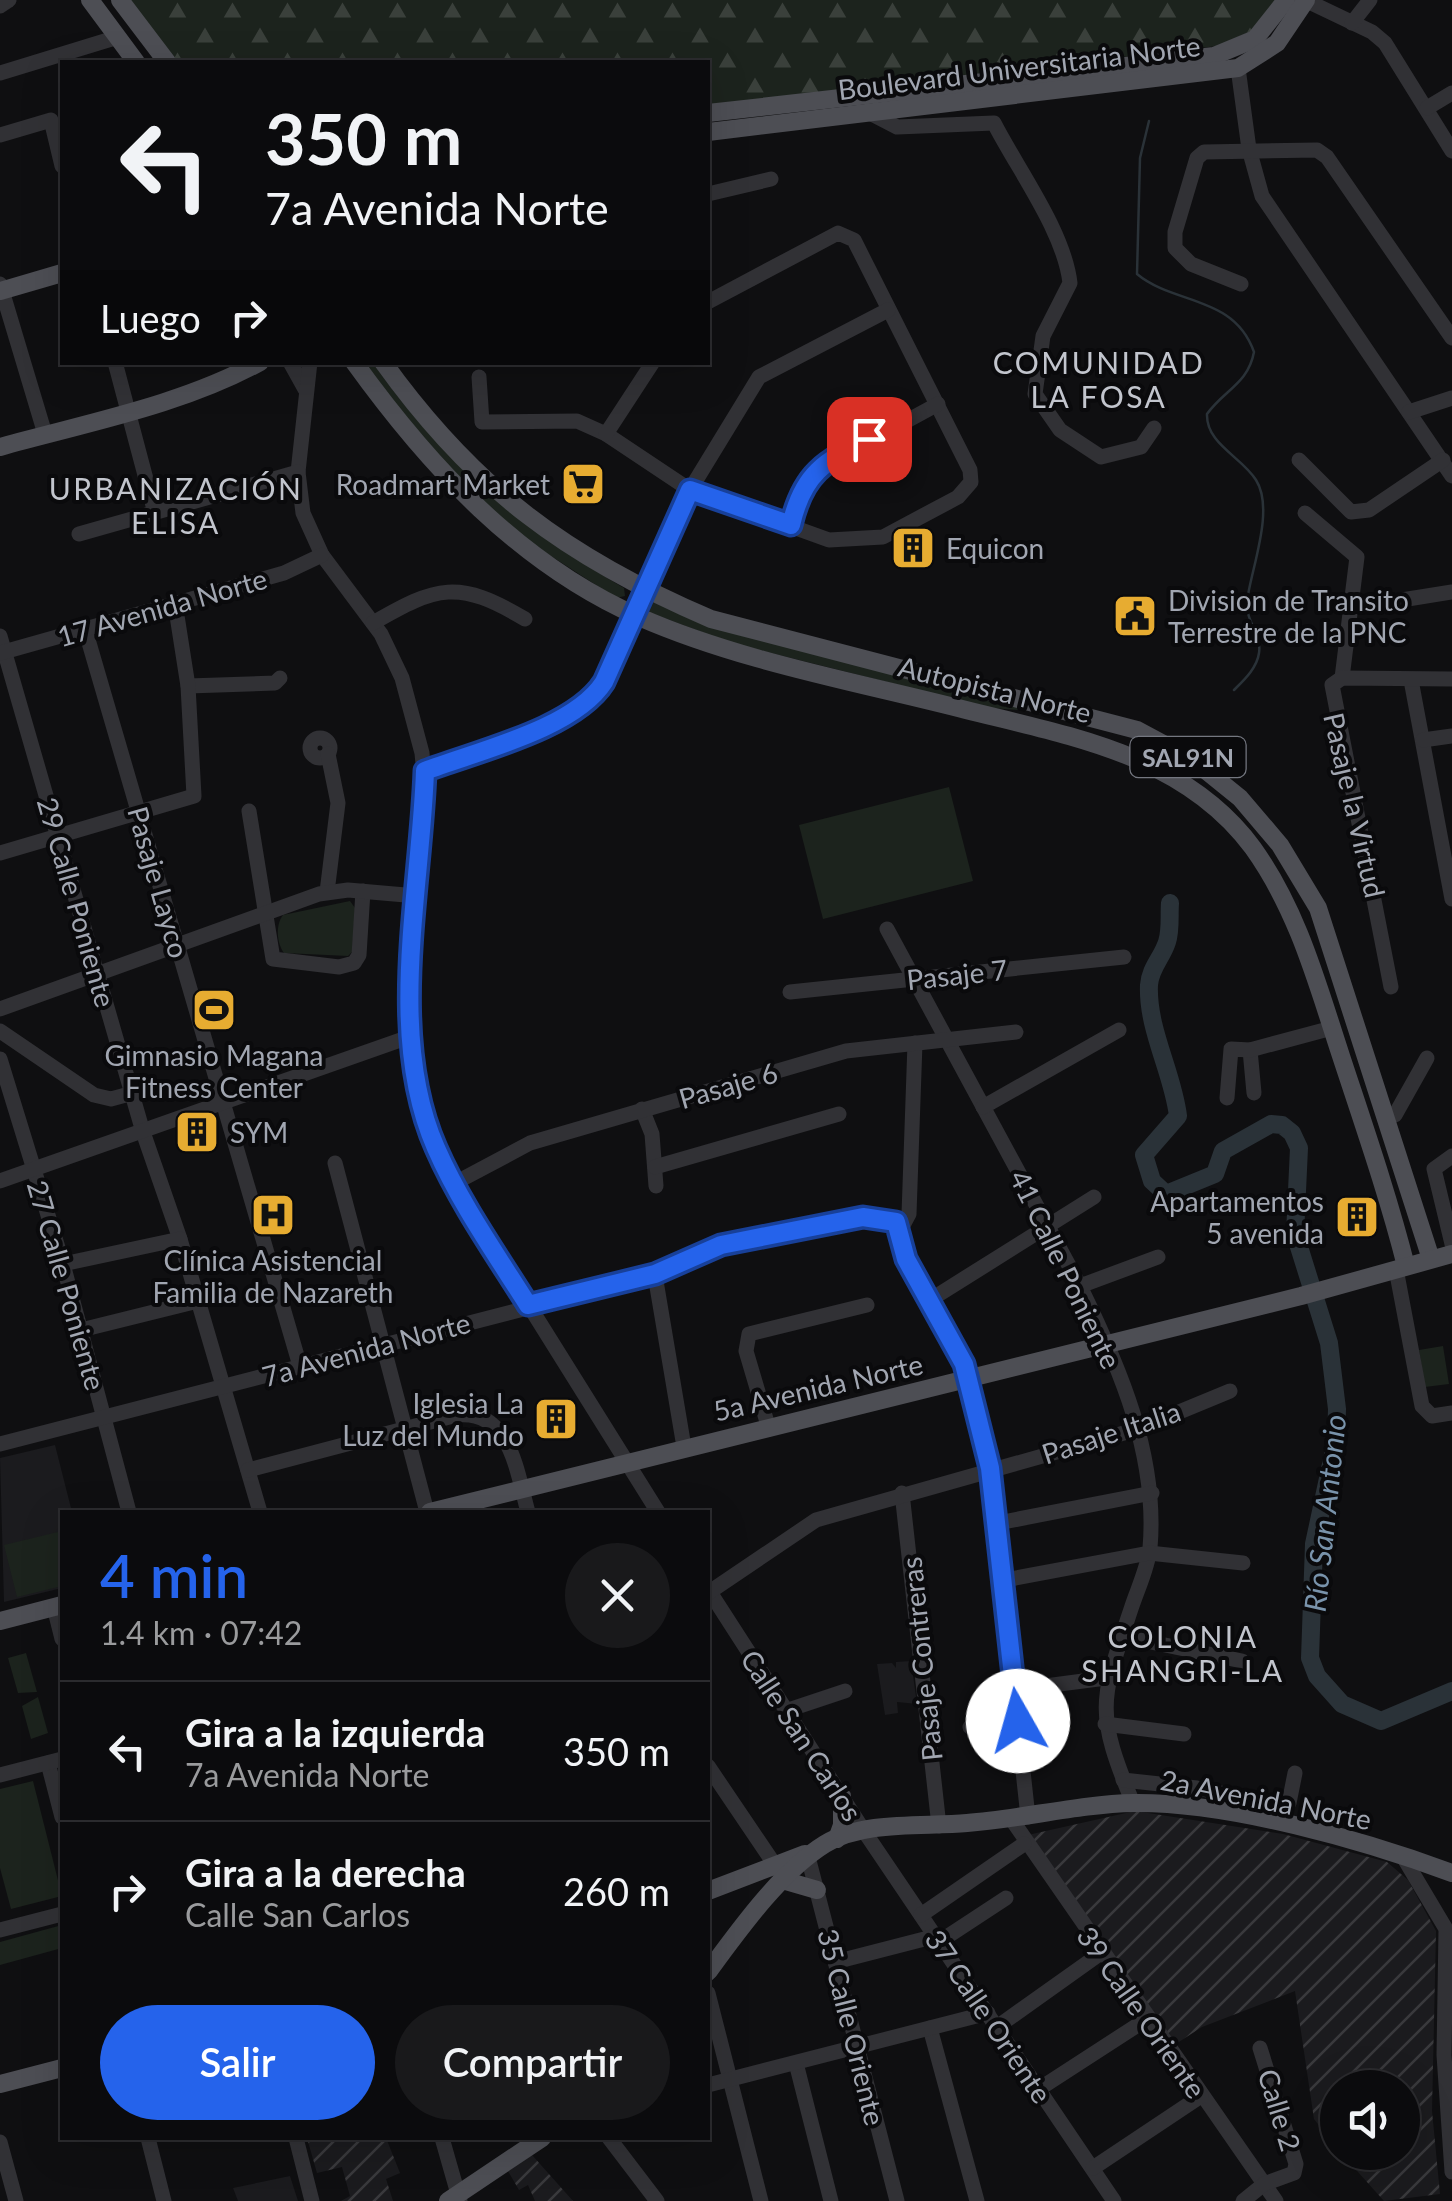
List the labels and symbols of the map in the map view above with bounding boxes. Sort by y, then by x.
street label: Boulevard Universitaria Norte [836,28,1202,106]
district label: COMUNIDAD LA FOSA [993,344,1205,414]
pin [827,397,912,482]
supermarket icon: Roadmart Market [560,461,606,507]
place label: Roadmart Market [336,467,550,501]
district label: URBANIZACIÓN ELISA [49,470,303,540]
building icon: Equicon [890,525,936,571]
place label: Equicon [946,531,1044,565]
street label: 17 Avenida Norte [53,561,271,653]
place label: Division de Transito Terrestre de la PNC [1168,583,1409,649]
public building icon: Division de Transito Terrestre de la PNC [1112,593,1158,639]
street label: Autopista Norte [895,649,1095,729]
street label: Pasaje la Virtud [1317,709,1393,901]
road number: SAL91N [1130,737,1246,777]
street label: 29 Calle Poniente [31,793,123,1011]
street label: Pasaje Layco [121,802,197,962]
street label: Pasaje 7 [905,952,1009,996]
sports icon: Gimnasio Magana Fitness Center [191,987,237,1033]
place label: Gimnasio Magana Fitness Center [104,1038,324,1104]
street label: Pasaje 6 [675,1055,781,1115]
building icon: SYM [174,1109,220,1155]
place label: SYM [230,1115,288,1149]
street label: 41 Calle Poniente [1003,1164,1129,1374]
street label: 27 Calle Poniente [21,1176,113,1394]
place label: Apartamentos 5 avenida [1150,1184,1324,1250]
hospital icon: Clínica Asistencial Familia de Nazareth [250,1192,296,1238]
building icon: Apartamentos 5 avenida [1334,1194,1380,1240]
place label: Clínica Asistencial Familia de Nazareth [153,1243,393,1309]
street label: 7a Avenida Norte [258,1305,474,1393]
street label: 5a Avenida Norte [710,1346,926,1428]
place label: Iglesia La Luz del Mundo [342,1386,524,1452]
street label: Pasaje Italia [1037,1394,1185,1470]
building icon: Iglesia La Luz del Mundo [533,1396,579,1442]
water label: Río San Antonio [1296,1413,1352,1613]
street label: Pasaje Contreras [893,1555,949,1763]
district label: COLONIA SHANGRI-LA [1081,1618,1285,1688]
street label: Calle San Carlos [734,1643,870,1827]
position arrow [966,1669,1070,1773]
street label: 2a Avenida Norte [1158,1762,1374,1836]
street label: 39 Calle Oriente [1070,1920,1214,2104]
street label: 37 Calle Oriente [919,1923,1059,2109]
street label: 35 Calle Oriente [811,1925,893,2129]
street label: Calle 2 [1251,2065,1309,2155]

